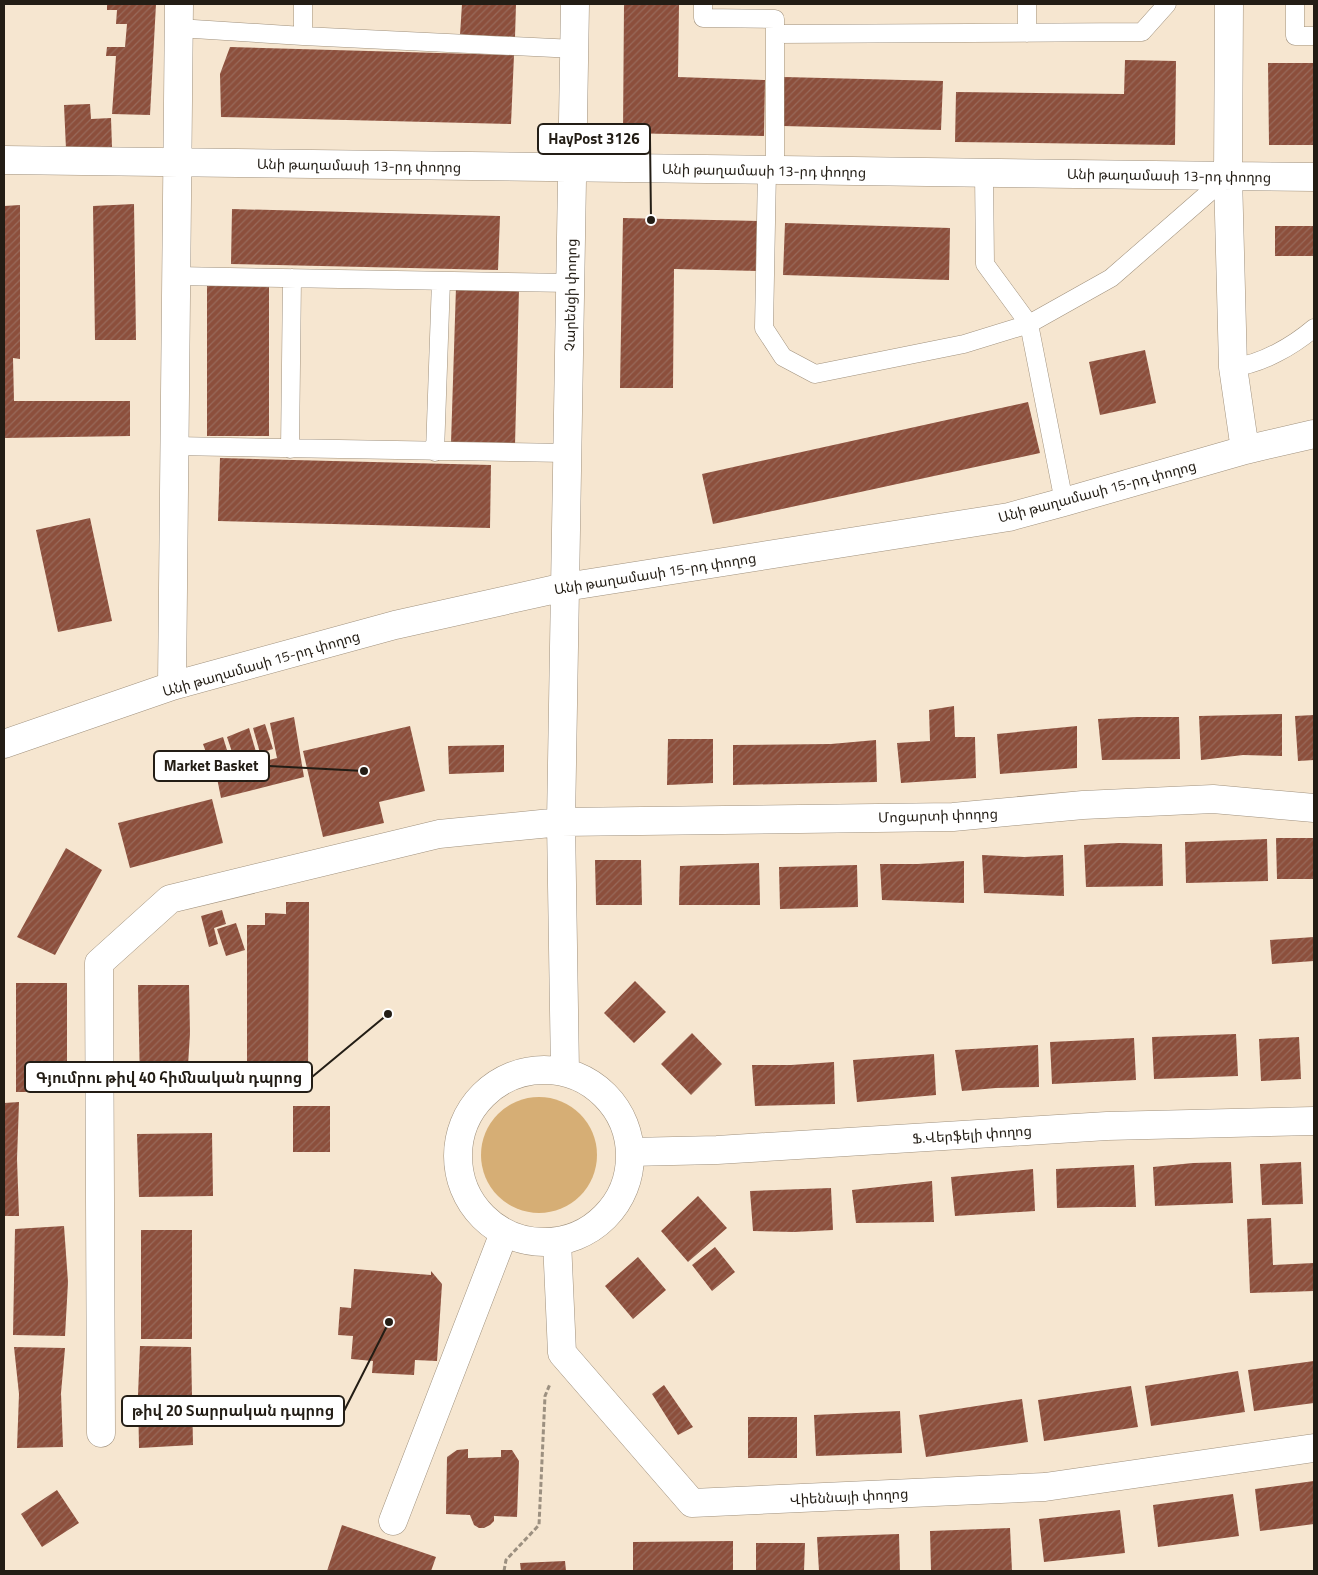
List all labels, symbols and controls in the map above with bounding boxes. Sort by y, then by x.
callout: HayPost 3126 [538,124,650,154]
text: HayPost 3126 [548,127,640,150]
street label: Անի թաղամասի 13-րդ փողոց [257,153,461,177]
street label: Անի թաղամասի 13-րդ փողոց [662,158,866,182]
street label: Անի թաղամասի 13-րդ փողոց [1067,163,1271,187]
street label: Չարենցի փողոց [559,238,581,352]
street label: Անի թաղամասի 15-րդ փողոց [996,454,1198,528]
street label: Անի թաղամասի 15-րդ փողոց [552,547,758,599]
street label: Անի թաղամասի 15-րդ փողոց [160,625,362,701]
callout: Market Basket [154,751,269,781]
text: Market Basket [164,754,259,777]
street label: Մոցարտի փողոց [878,802,998,828]
callout: Գյումրու թիվ 40 հիմնական դպրոց [25,1062,312,1092]
text: Գյումրու թիվ 40 հիմնական դպրոց [36,1066,302,1089]
street label: Ֆ.Վերֆելի փողոց [912,1119,1032,1149]
callout: թիվ 20 Տարրական դպրոց [122,1396,344,1426]
text: թիվ 20 Տարրական դպրոց [132,1399,334,1422]
street label: Վիեննայի փողոց [789,1482,909,1510]

